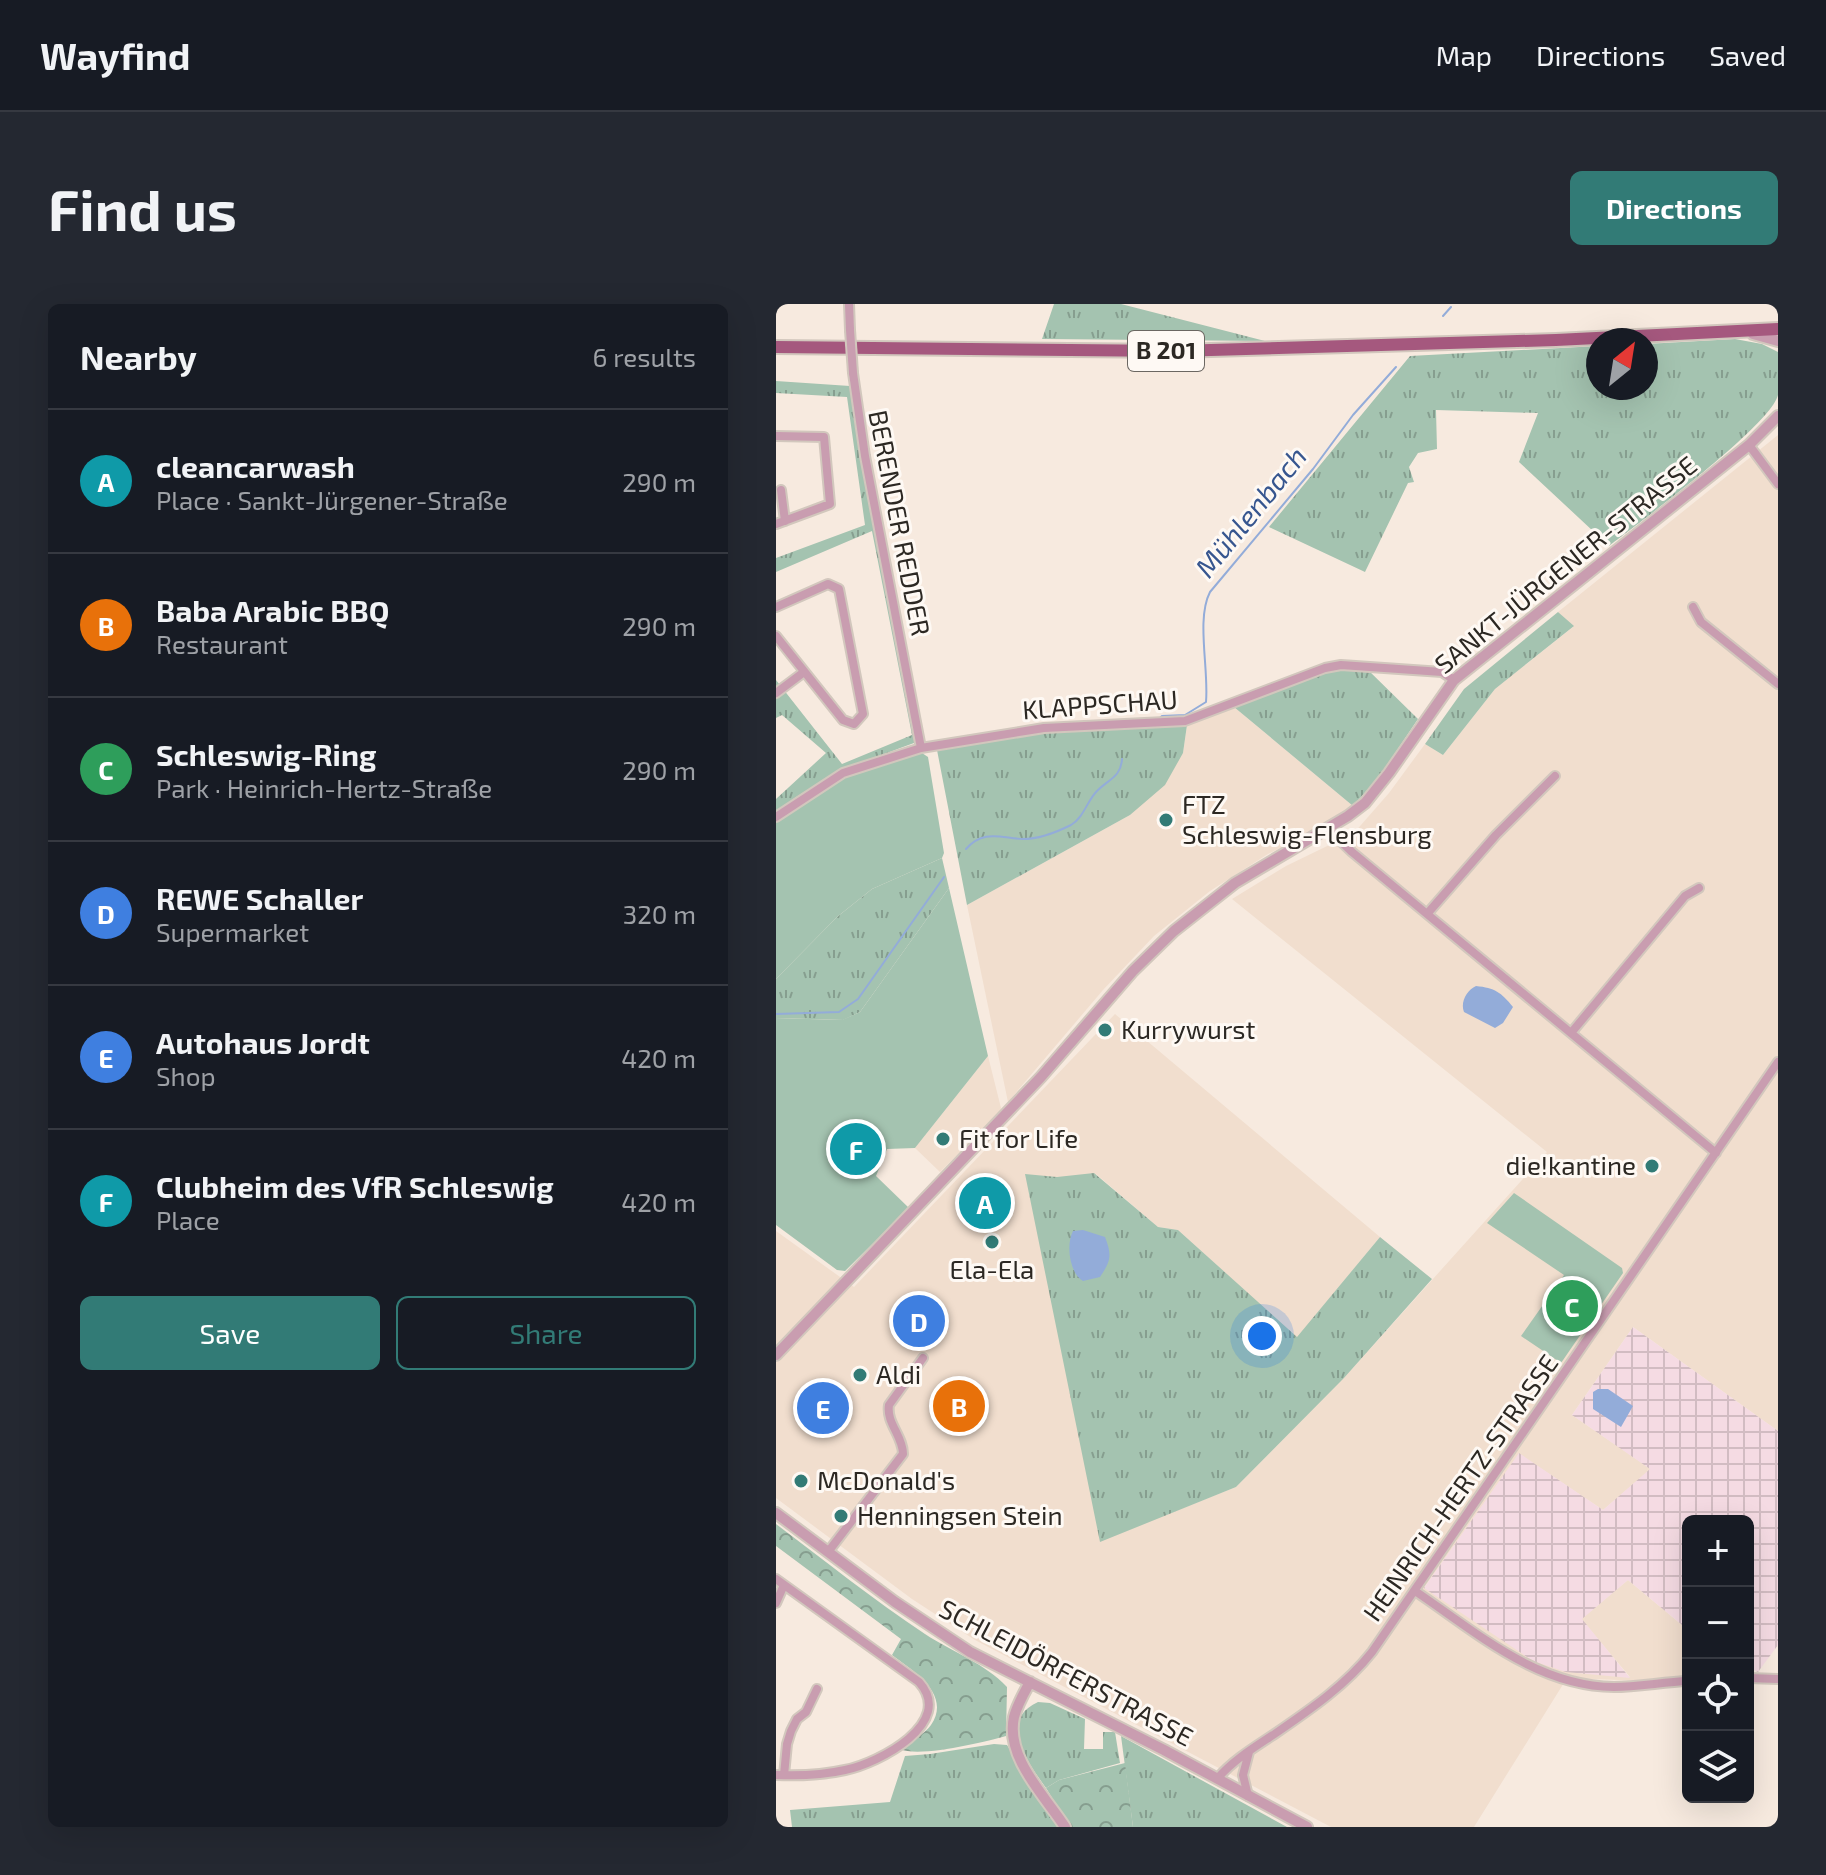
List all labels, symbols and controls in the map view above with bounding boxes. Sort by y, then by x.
text: Wayfind [40,32,191,78]
text: Map [1436,38,1492,72]
text: Directions [1536,38,1665,72]
text: Saved [1709,38,1786,72]
button: Directions [1570,171,1778,245]
text: Find us [48,175,237,242]
north arrow [1586,328,1658,400]
road number: B 201 [1128,331,1204,371]
text: Nearby [80,336,197,377]
text: 6 results [593,341,696,372]
street label: BERENDER REDDER [863,407,938,638]
water label: Mühlenbach [1187,439,1313,583]
text: cleancarwash [156,448,355,484]
street label: SANKT-JÜRGENER-STRASSE [1428,449,1702,679]
text: A [98,466,114,497]
text: 290 m [622,466,696,497]
text: Place · Sankt-Jürgener-Straße [156,484,508,515]
text: Baba Arabic BBQ [156,592,389,628]
text: B [98,610,114,641]
text: 290 m [622,610,696,641]
text: Restaurant [156,628,288,659]
street label: KLAPPSCHAU [1021,683,1179,724]
text: Schleswig-Ring [156,736,376,772]
text: C [98,754,114,785]
text: 290 m [622,754,696,785]
text: Park · Heinrich-Hertz-Straße [156,772,492,803]
place label: FTZ Schleswig-Flensburg [1182,788,1432,849]
marker: FTZ Schleswig-Flensburg [1157,811,1175,829]
text: REWE Schaller [156,880,363,916]
text: D [97,898,115,929]
text: 320 m [623,898,696,929]
text: Supermarket [156,916,309,947]
place label: Kurrywurst [1121,1013,1256,1044]
marker: Kurrywurst [1096,1021,1114,1039]
text: Autohaus Jordt [156,1024,370,1060]
text: E [98,1042,114,1073]
text: 420 m [621,1042,696,1073]
text: Shop [156,1060,216,1091]
pin: F [830,1119,882,1179]
place label: Fit for Life [959,1122,1078,1153]
marker: Fit for Life [934,1130,952,1148]
place label: die!kantine [1506,1149,1636,1180]
marker: die!kantine [1643,1157,1661,1175]
text: Clubheim des VfR Schleswig [156,1168,554,1204]
pin: A [959,1173,1011,1233]
text: F [99,1186,113,1217]
text: 420 m [621,1186,696,1217]
text: Place [156,1204,220,1235]
marker: Ela-Ela [983,1233,1001,1251]
place label: Ela-Ela [950,1253,1034,1284]
pin: C [1546,1276,1598,1336]
pin: D [893,1291,945,1351]
button: Save [80,1296,380,1370]
button: Share [396,1296,696,1370]
your location [1242,1316,1282,1356]
street label: HEINRICH-HERTZ-STRASSE [1356,1348,1564,1626]
place label: Aldi [876,1358,921,1389]
marker: Aldi [851,1366,869,1384]
pin: B [933,1376,985,1436]
pin: E [797,1378,849,1438]
place label: McDonald's [817,1464,955,1495]
marker: McDonald's [792,1472,810,1490]
place label: Henningsen Stein [857,1499,1063,1530]
marker: Henningsen Stein [832,1507,850,1525]
map controls [1682,1515,1754,1803]
button: + [1682,1515,1754,1587]
button: − [1682,1587,1754,1659]
street label: SCHLEIDÖRFERSTRASSE [935,1592,1199,1752]
button: locate [1682,1659,1754,1731]
button: layers [1682,1731,1754,1803]

